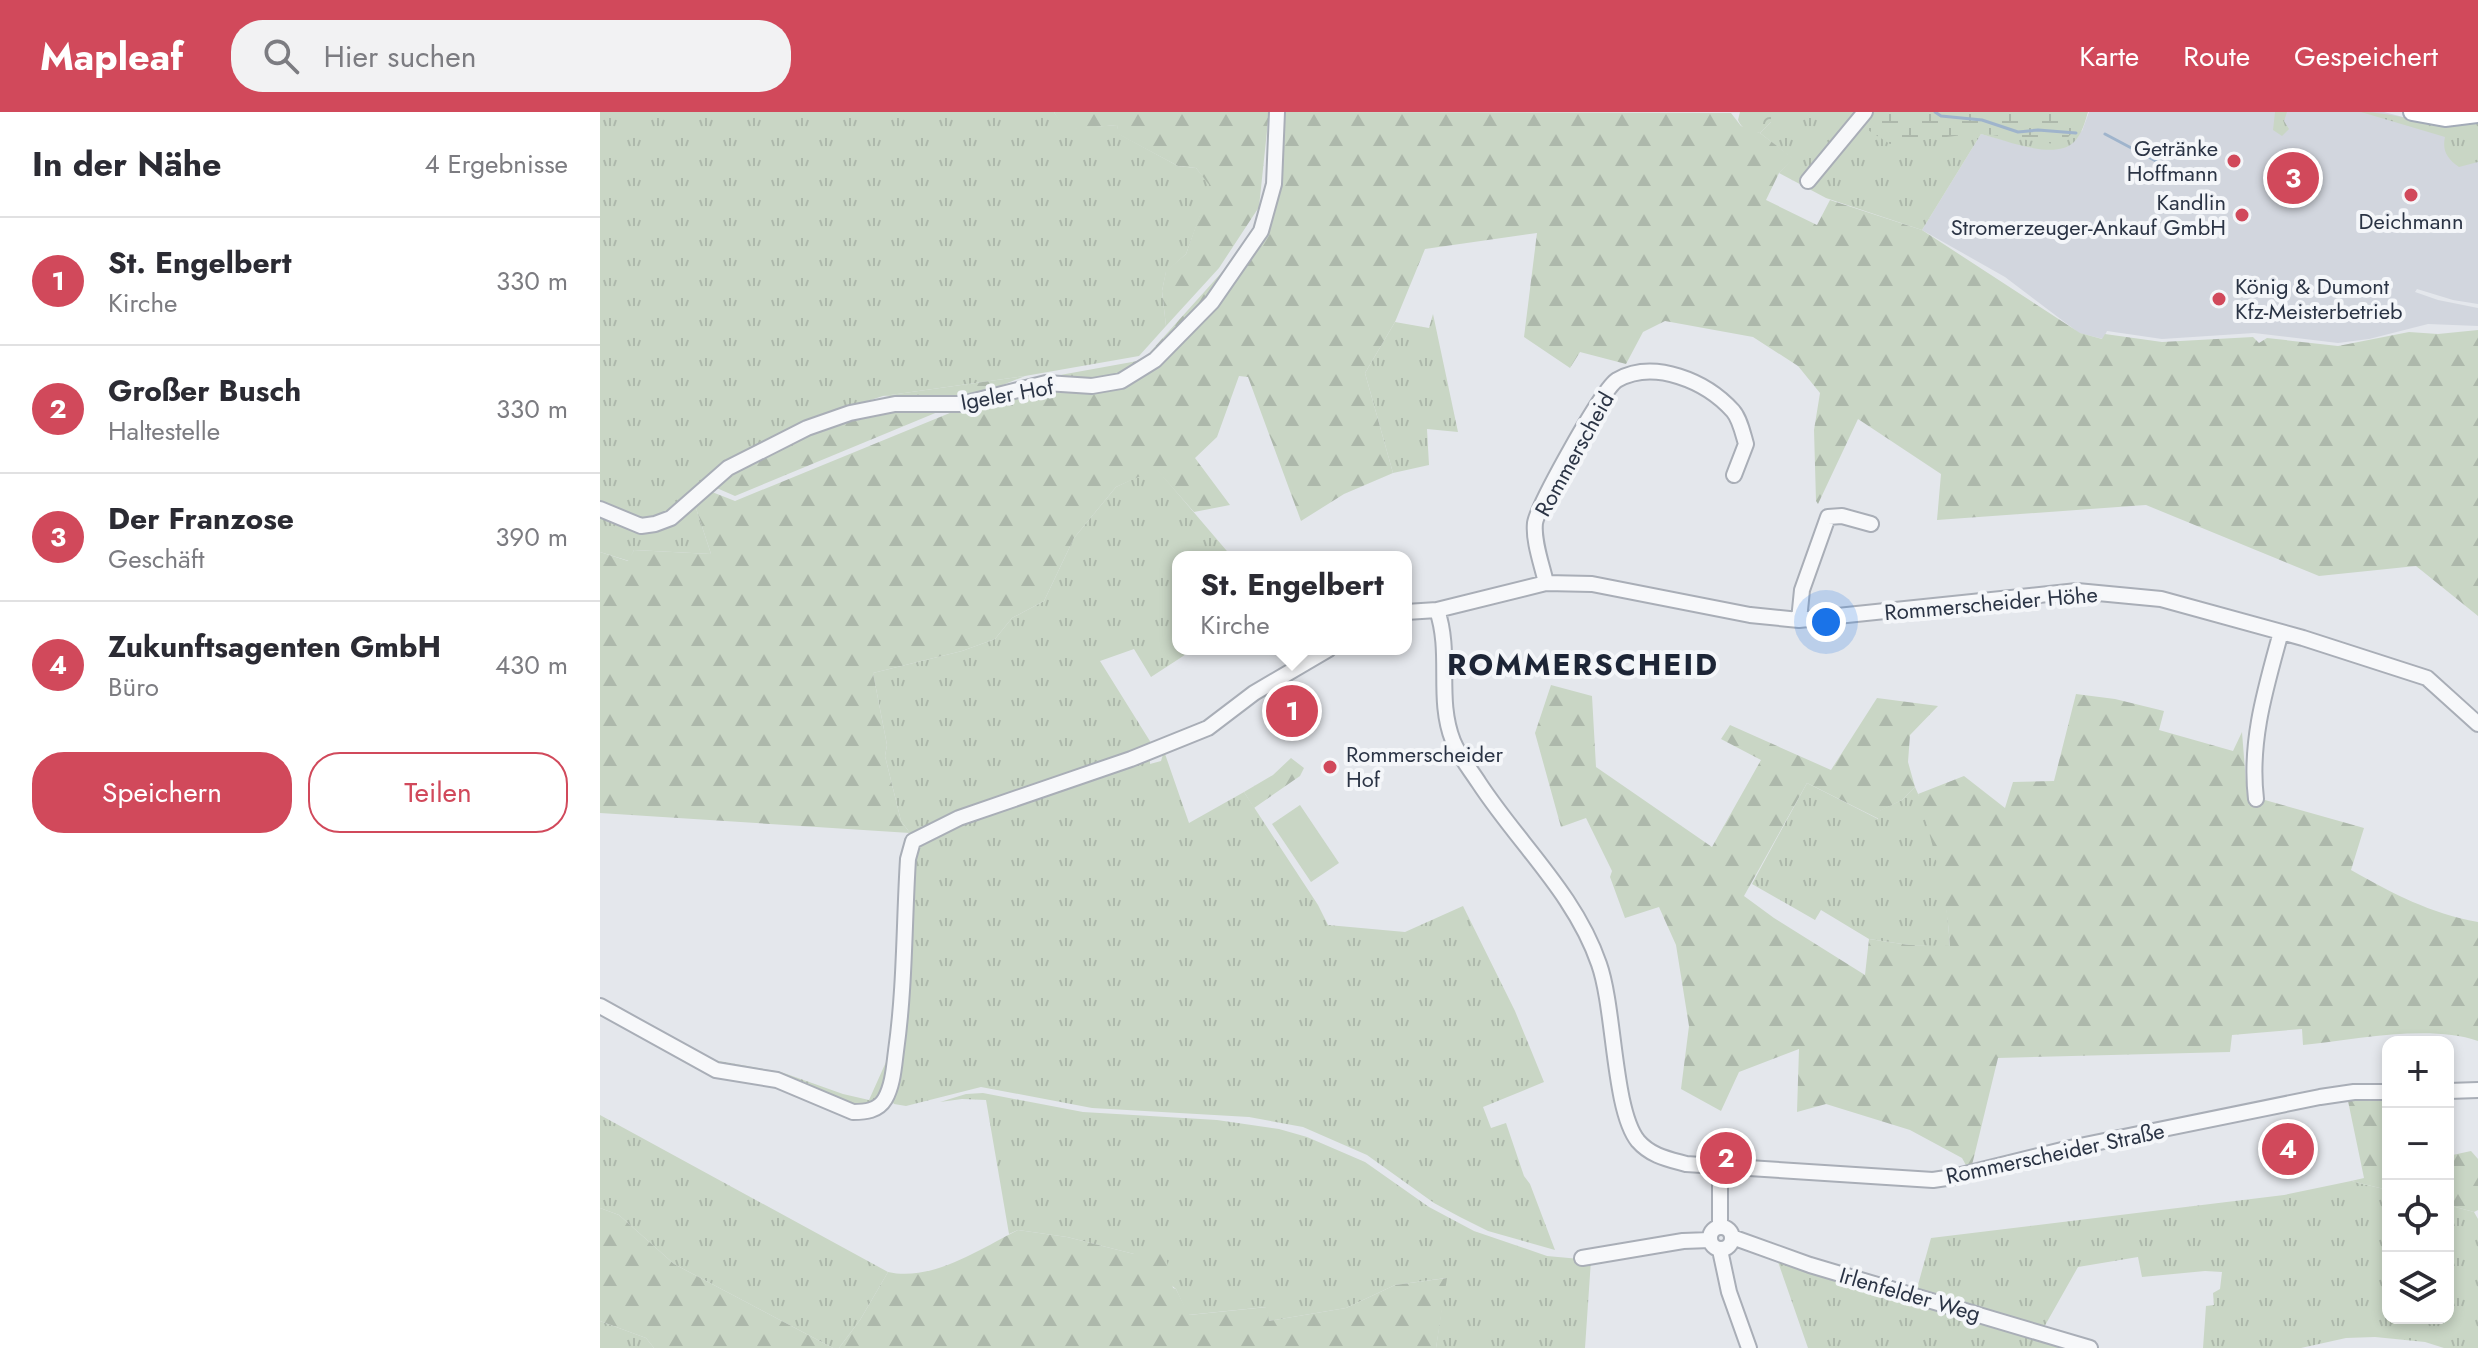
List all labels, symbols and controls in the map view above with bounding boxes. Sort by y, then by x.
search box [231,20,791,92]
text: Mapleaf [40,29,183,84]
icon: search [259,34,303,78]
text: Hier suchen [323,35,477,78]
text: Karte [2079,36,2139,77]
text: Route [2183,36,2250,77]
text: Gespeichert [2294,36,2438,77]
place label: Getränke Hoffmann [2127,132,2218,189]
text: In der Nähe [32,140,222,189]
text: 4 Ergebnisse [424,145,568,183]
pin: 3 [2267,148,2319,208]
marker: Getränke Hoffmann [2225,152,2243,170]
place label: Kandlin Stromerzeuger-Ankauf GmbH [1951,186,2226,243]
marker: Deichmann [2402,186,2420,204]
place label: Deichmann [2359,205,2463,237]
marker: Kandlin Stromerzeuger-Ankauf GmbH [2233,206,2251,224]
text: St. Engelbert [108,241,291,284]
text: 1 [51,262,65,300]
text: 330 m [496,262,568,300]
place label: König & Dumont Kfz-Meisterbetrieb [2235,270,2403,327]
text: Kirche [108,284,177,322]
marker: König & Dumont Kfz-Meisterbetrieb [2210,290,2228,308]
text: Großer Busch [108,369,301,412]
street label: Igeler Hof [958,370,1057,418]
street label: Rommerscheid [1527,386,1621,522]
text: 2 [49,390,67,428]
text: 330 m [496,390,568,428]
text: Haltestelle [108,412,220,450]
text: Der Franzose [108,497,294,540]
text: 3 [50,518,66,556]
text: 390 m [495,518,568,556]
text: Geschäft [108,540,204,578]
popup [1172,551,1412,655]
text: St. Engelbert [1200,563,1384,606]
street label: Rommerscheider Höhe [1883,578,2099,628]
your location [1806,602,1846,642]
text: Kirche [1200,606,1270,644]
text: Zukunftsagenten GmbH [108,625,441,668]
district label: ROMMERSCHEID [1447,643,1719,686]
text: 4 [49,646,67,684]
text: 430 m [495,646,568,684]
text: Büro [108,668,159,706]
pin: 1 [1266,681,1318,741]
place label: Rommerscheider Hof [1346,738,1503,795]
button: Speichern [32,752,292,833]
button: Teilen [308,752,568,833]
marker: Rommerscheider Hof [1321,758,1339,776]
map controls [2382,1036,2454,1324]
button: + [2382,1036,2454,1108]
button: − [2382,1108,2454,1180]
street label: Rommerscheider Straße [1943,1114,2167,1192]
pin: 4 [2262,1119,2314,1179]
pin: 2 [1700,1128,1752,1188]
button: locate [2382,1180,2454,1252]
button: layers [2382,1252,2454,1324]
street label: Irlenfelder Weg [1836,1259,1984,1329]

